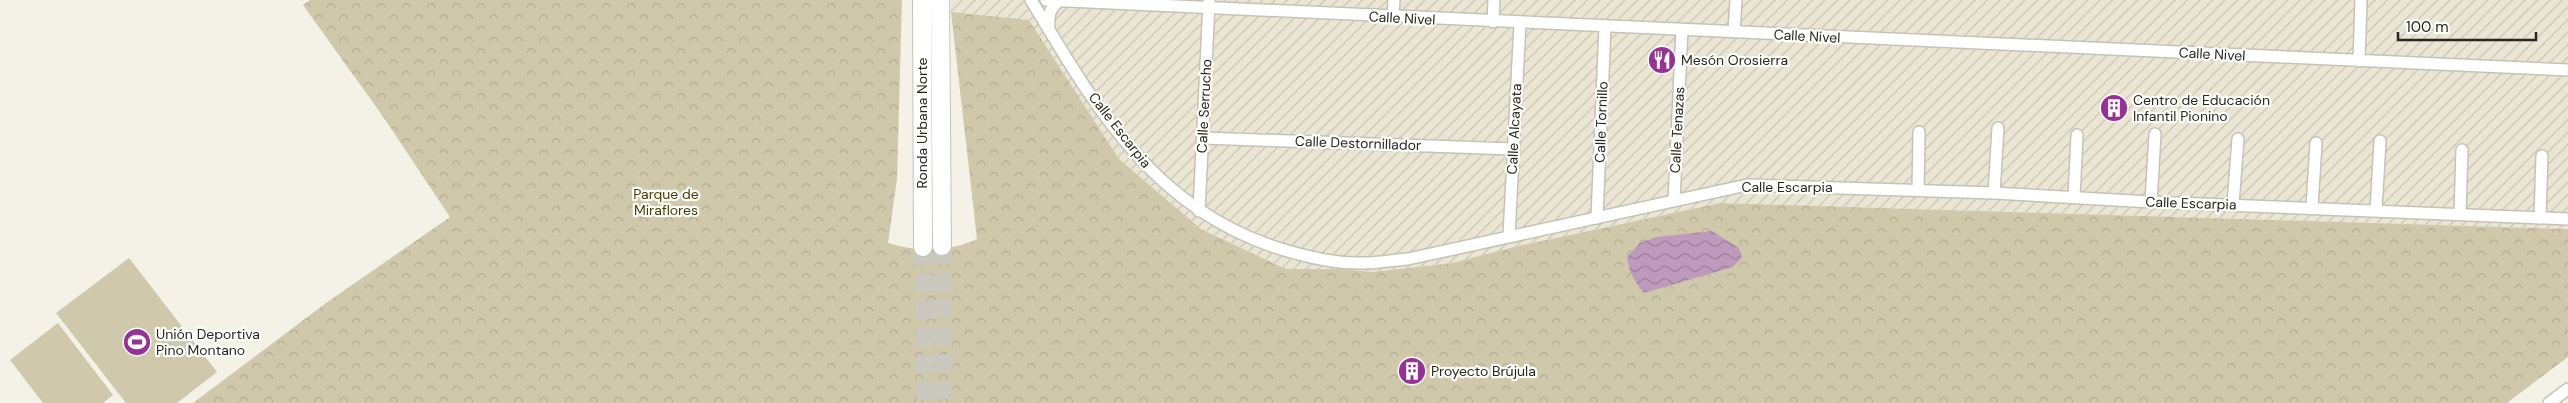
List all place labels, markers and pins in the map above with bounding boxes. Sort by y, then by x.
restaurant icon: Mesón Orosierra [1647,45,1677,75]
place label: Mesón Orosierra [1681,51,1788,69]
place label: Centro de Educación Infantil Pionino [2133,91,2270,125]
building icon: Centro de Educación Infantil Pionino [2099,93,2129,123]
place label: Unión Deportiva Pino Montano [156,325,260,359]
sports icon: Unión Deportiva Pino Montano [122,327,152,357]
building icon: Proyecto Brújula [1397,356,1427,386]
place label: Proyecto Brújula [1431,362,1536,380]

